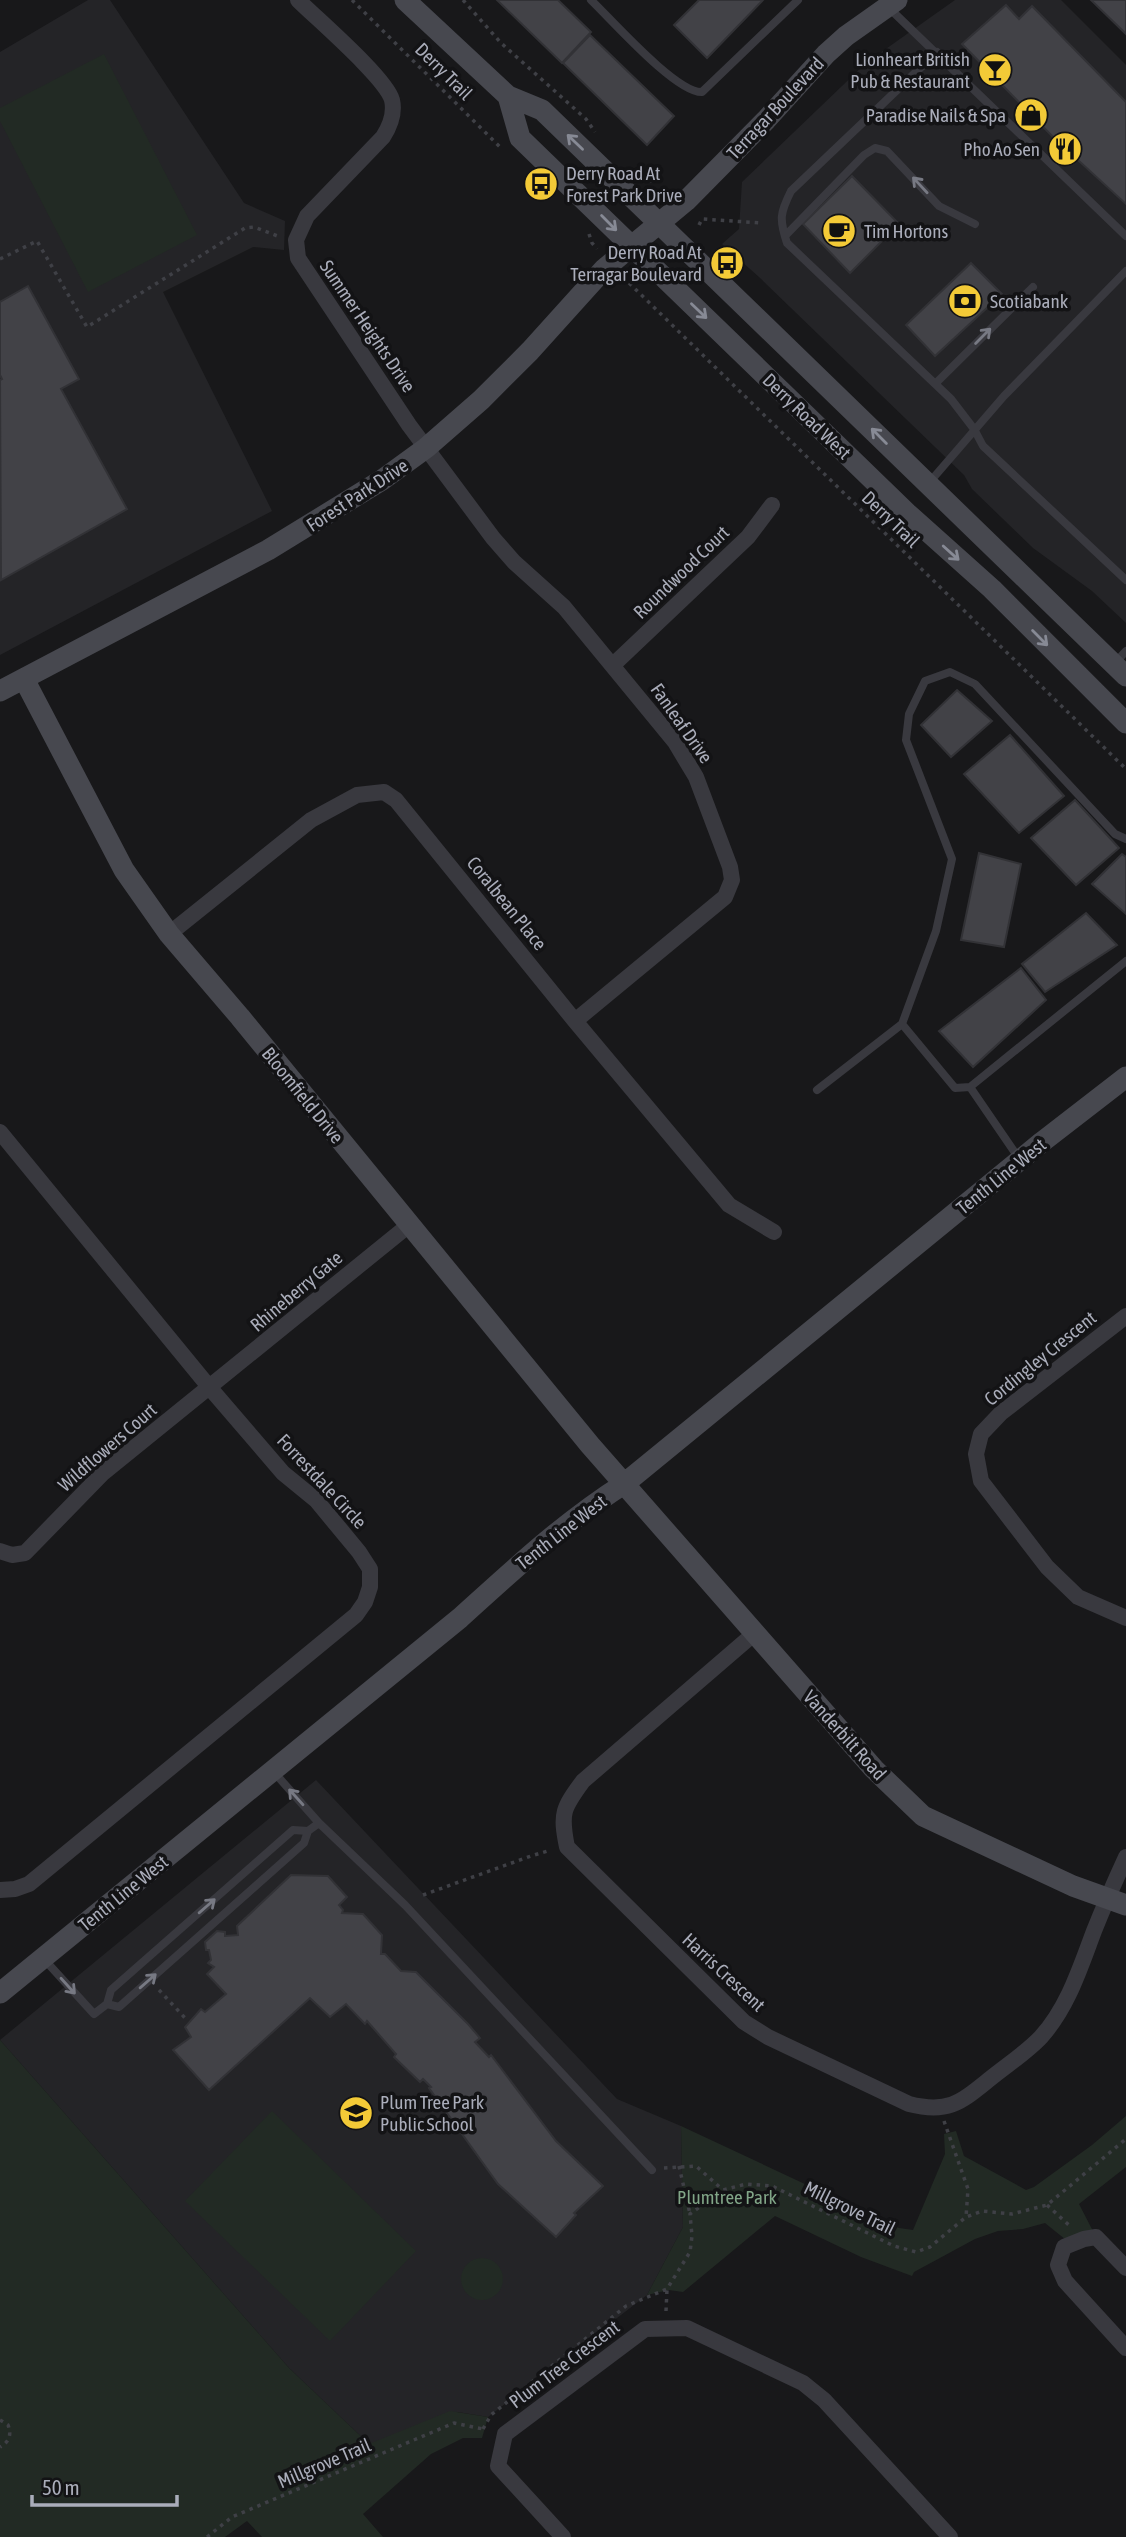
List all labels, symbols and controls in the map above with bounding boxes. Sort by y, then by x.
street label: Derry Trail [411,38,477,104]
place label: Lionheart British Pub & Restaurant [850,48,970,92]
bar icon: Lionheart British Pub & Restaurant [976,51,1014,89]
street label: Terragar Boulevard [722,52,828,164]
shop icon: Paradise Nails & Spa [1012,96,1050,134]
place label: Paradise Nails & Spa [866,104,1006,126]
restaurant icon: Pho Ao Sen [1046,130,1084,168]
one-way arrow [567,133,584,150]
place label: Pho Ao Sen [963,138,1040,160]
place label: Derry Road At Forest Park Drive [566,162,682,206]
bus stop icon: Derry Road At Forest Park Drive [522,165,560,203]
one-way arrow [911,177,928,194]
cafe icon: Tim Hortons [820,212,858,250]
one-way arrow [600,214,617,231]
place label: Tim Hortons [864,220,948,242]
place label: Derry Road At Terragar Boulevard [570,241,702,285]
bus stop icon: Derry Road At Terragar Boulevard [708,244,746,282]
street label: Summer Heights Drive [316,256,420,396]
bank icon: Scotiabank [946,282,984,320]
place label: Scotiabank [990,290,1069,312]
one-way arrow [690,302,707,319]
one-way arrow [975,328,992,345]
street label: Derry Road West [758,369,856,463]
one-way arrow [871,427,888,444]
street label: Forest Park Drive [302,454,412,536]
street label: Derry Trail [858,486,924,552]
street label: Roundwood Court [629,521,733,623]
one-way arrow [942,545,960,561]
one-way arrow [1031,629,1048,646]
street label: Fanleaf Drive [647,679,717,767]
street label: Coralbean Place [463,852,551,954]
street label: Bloomfield Drive [258,1043,348,1147]
street label: Tenth Line West [952,1133,1050,1219]
street label: Rhineberry Gate [246,1246,346,1336]
street label: Cordingley Crescent [980,1306,1100,1410]
street label: Wildflowers Court [53,1398,161,1496]
street label: Forrestdale Circle [273,1429,371,1533]
street label: Tenth Line West [511,1490,611,1574]
street label: Vanderbilt Road [799,1686,891,1784]
one-way arrow [288,1788,304,1806]
street label: Tenth Line West [74,1850,172,1936]
one-way arrow [197,1898,215,1914]
street label: Harris Crescent [678,1928,770,2016]
one-way arrow [139,1973,157,1989]
one-way arrow [60,1977,77,1994]
place label: Plum Tree Park Public School [380,2091,485,2135]
school or university icon: Plum Tree Park Public School [337,2094,375,2132]
street label: Millgrove Trail [801,2176,899,2240]
park label: Plumtree Park [677,2186,778,2208]
street label: Plum Tree Crescent [505,2315,623,2413]
street label: Millgrove Trail [274,2434,374,2492]
scale bar [32,2464,177,2508]
text: 50 m [42,2475,80,2499]

